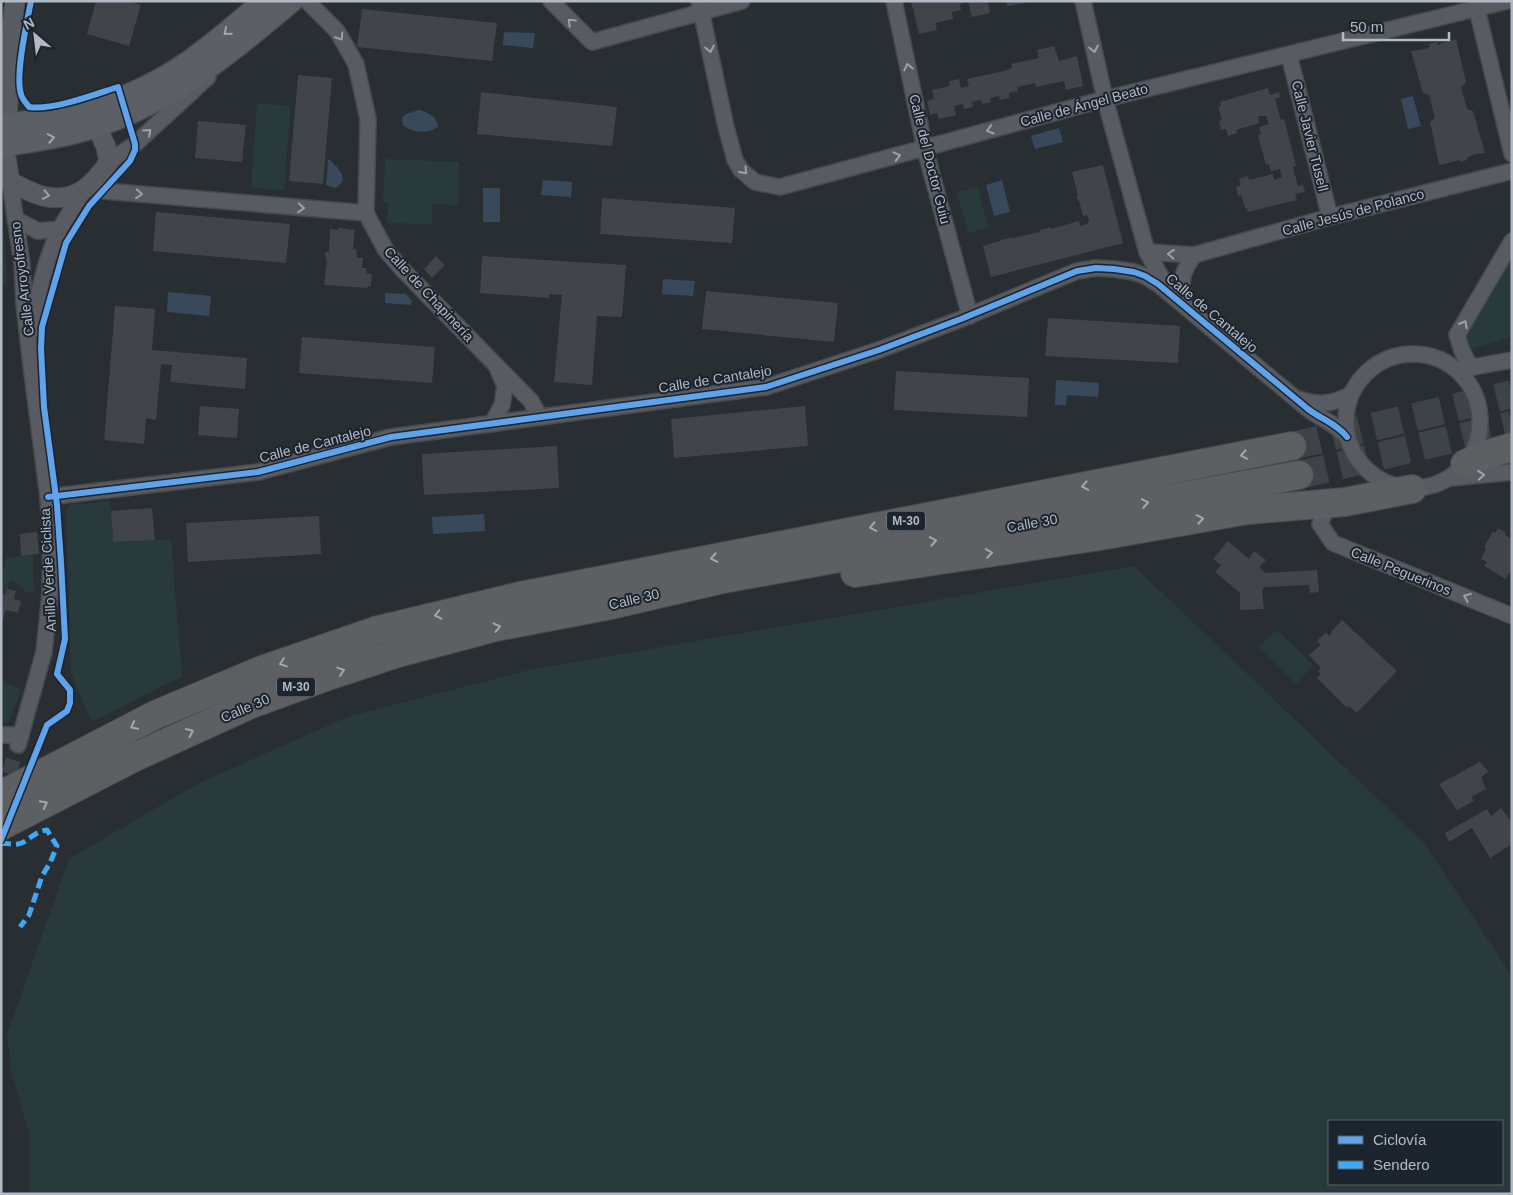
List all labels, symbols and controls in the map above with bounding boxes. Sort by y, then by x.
north arrow [10,10,60,60]
scale bar [1343,10,1449,42]
text: N [21,14,37,33]
one-way arrow [568,18,577,27]
text: 50 m [1350,18,1383,35]
one-way arrow [223,27,232,36]
one-way arrow [333,32,343,41]
one-way arrow [704,44,714,53]
one-way arrow [1088,44,1099,53]
one-way arrow [903,62,913,71]
street label: Calle Javier Tusell [1288,79,1332,193]
street label: Calle de Ángel Beato [1018,80,1150,130]
street label: Calle del Doctor Guiu [906,93,954,225]
one-way arrow [987,125,995,135]
one-way arrow [142,129,151,138]
one-way arrow [47,133,56,143]
one-way arrow [893,151,902,162]
one-way arrow [738,166,747,175]
street label: Calle Jesús de Polanco [1280,185,1426,239]
one-way arrow [135,188,143,199]
one-way arrow [42,189,51,200]
one-way arrow [297,202,305,213]
street label: Calle Arroyofresno [7,221,37,337]
street label: Calle de Chapinería [381,243,477,345]
one-way arrow [1166,249,1174,260]
street label: Calle de Cantalejo [1163,270,1261,356]
one-way arrow [1458,320,1468,329]
street label: Calle de Cantalejo [657,362,773,396]
street label: Calle de Cantalejo [258,422,373,466]
one-way arrow [1240,449,1248,460]
one-way arrow [1477,470,1485,481]
one-way arrow [1080,480,1089,491]
one-way arrow [1141,498,1149,508]
street label: Anillo Verde Ciclista [37,508,59,632]
street label: Calle 30 [1005,511,1059,535]
road number: M-30 [887,512,925,530]
one-way arrow [1195,514,1204,524]
one-way arrow [869,522,878,532]
one-way arrow [929,537,938,547]
street label: Calle Peguerinos [1349,544,1453,598]
one-way arrow [984,549,993,559]
one-way arrow [710,553,718,563]
street label: Calle 30 [607,585,661,613]
one-way arrow [1463,593,1471,603]
one-way arrow [434,609,443,620]
one-way arrow [493,622,502,633]
one-way arrow [280,657,288,667]
one-way arrow [336,667,344,677]
road number: M-30 [277,678,315,696]
street label: Calle 30 [218,691,272,725]
one-way arrow [130,720,139,730]
one-way arrow [185,728,194,738]
one-way arrow [39,800,48,810]
legend [1328,1120,1503,1185]
text: Ciclovía [1373,1131,1427,1148]
text: Sendero [1373,1156,1430,1173]

